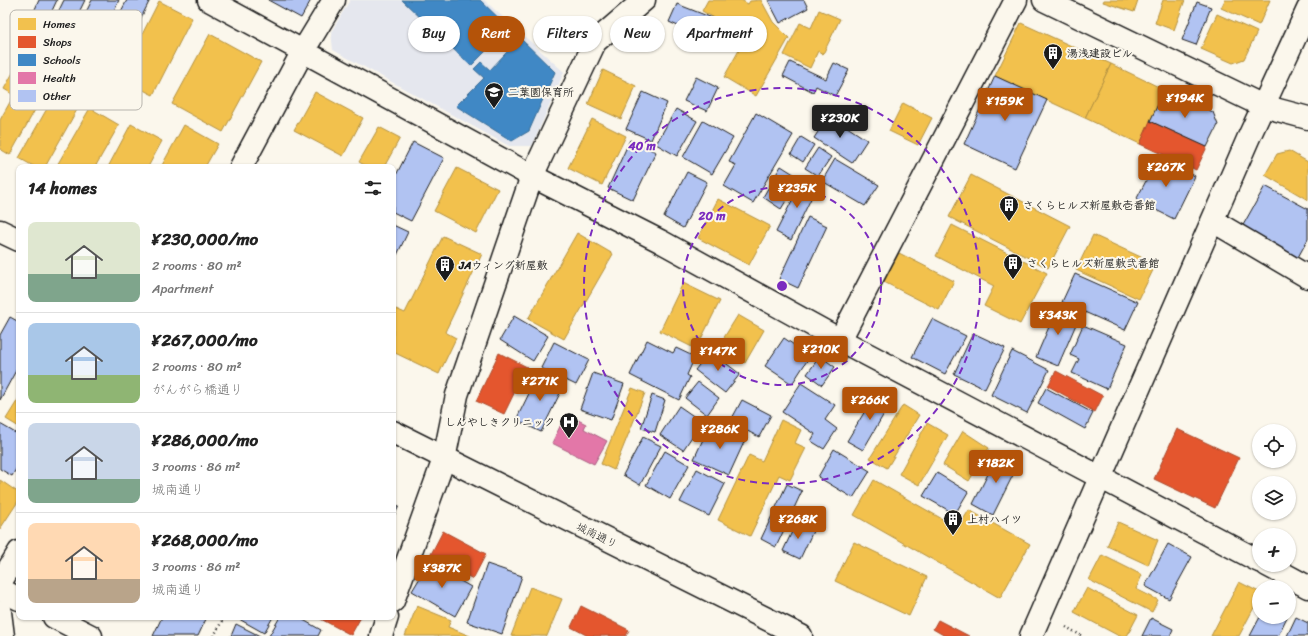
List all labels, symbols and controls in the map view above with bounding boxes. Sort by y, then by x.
legend [10,10,142,110]
text: Homes [43,15,76,34]
chip: Buy [408,16,460,52]
chip: Rent [468,16,525,52]
chip: Filters [533,16,602,52]
chip: New [610,16,665,52]
chip: Apartment [673,16,767,52]
text: Shops [43,33,72,52]
building icon: 湯浅建設ビル [1042,42,1064,70]
place label: 湯浅建設ビル [1067,44,1133,63]
text: Schools [43,51,81,70]
text: Health [43,69,76,88]
school or university icon: 二葉園保育所 [483,81,505,109]
place label: 二葉園保育所 [508,83,574,102]
pin: ¥194K [1157,85,1213,119]
text: ¥194K [1167,86,1203,109]
text: Other [43,87,71,106]
pin: ¥159K [977,88,1033,122]
text: ¥159K [987,89,1023,112]
pin: ¥230K [812,105,868,139]
text: ¥230K [821,106,859,129]
text: 40 m [627,135,656,157]
pin: ¥267K [1138,154,1194,188]
text: ¥267K [1147,155,1185,178]
text: 14 homes [28,173,97,203]
pin: ¥235K [769,175,825,209]
text: ¥235K [778,176,816,199]
icon: filters [362,177,384,199]
building icon: さくらヒルズ新屋敷壱番館 [998,194,1020,222]
place label: さくらヒルズ新屋敷壱番館 [1023,196,1155,215]
text: 20 m [698,205,726,227]
text: ¥230,000/mo [152,224,258,254]
icon: home [60,238,108,286]
building icon: さくらヒルズ新屋敷弐番館 [1002,252,1024,280]
text: 2 rooms · 80 m² [152,254,242,277]
building icon: JAウィング新屋敷 [434,254,456,282]
place label: さくらヒルズ新屋敷弐番館 [1027,254,1159,273]
place label: JAウィング新屋敷 [458,256,548,275]
text: Apartment [152,277,213,300]
centre of rings [775,279,789,293]
pin: ¥343K [1030,302,1086,336]
text: ¥343K [1039,303,1077,326]
text: ¥267,000/mo [152,325,258,355]
pin: ¥210K [793,336,849,370]
text: ¥210K [803,337,839,360]
pin: ¥147K [690,338,746,372]
icon: home [60,339,108,387]
text: ¥147K [700,339,736,362]
text: 2 rooms · 80 m² [152,355,242,378]
pin: ¥271K [512,368,568,402]
text: ¥271K [522,369,558,392]
text: がんがら橋通り [152,378,243,401]
pin: ¥266K [842,387,898,421]
text: ¥266K [851,388,889,411]
hospital icon: しんやしきクリニック [558,411,580,439]
place label: しんやしきクリニック [445,413,555,432]
pin: ¥286K [692,416,748,450]
text: ¥286K [701,417,739,440]
map controls [1252,424,1296,624]
button: locate [1252,424,1296,468]
text: ¥286,000/mo [152,425,258,455]
icon: home [60,439,108,487]
pin: ¥182K [968,450,1024,484]
text: ¥182K [978,451,1014,474]
text: 3 rooms · 86 m² [152,455,240,478]
button: layers [1252,476,1296,520]
text: 城南通り [152,478,204,501]
pin: ¥268K [770,506,826,540]
text: ¥268K [779,507,817,530]
building icon: 上村ハイツ [942,508,964,536]
place label: 上村ハイツ [967,510,1022,529]
street label: 城南通り [573,517,621,554]
text: ¥268,000/mo [152,525,258,555]
button: + [1252,528,1296,572]
icon: home [60,539,108,587]
text: 3 rooms · 86 m² [152,555,240,578]
pin: ¥387K [414,555,470,589]
text: ¥387K [423,556,461,579]
text: 城南通り [152,578,204,601]
button: − [1252,580,1296,624]

